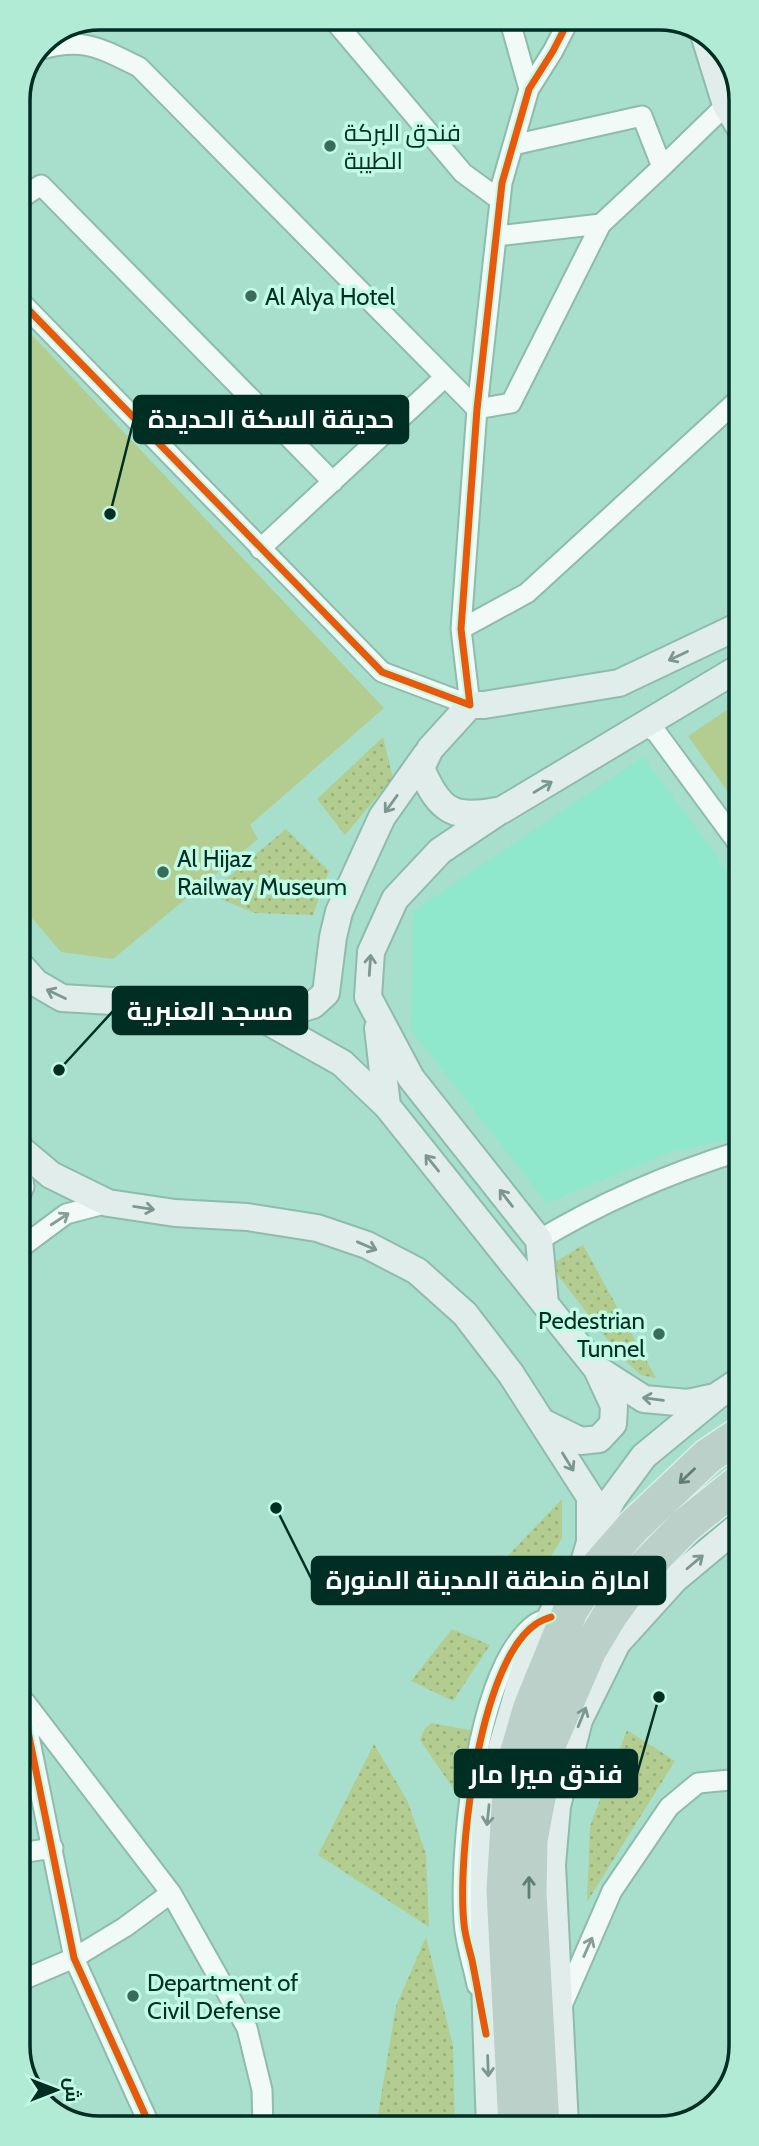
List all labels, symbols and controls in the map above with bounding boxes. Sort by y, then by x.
place label: فندق البركة الطيبة [344,118,461,175]
marker: فندق البركة الطيبة [322,138,338,154]
place label: Al Alya Hotel [265,282,396,311]
marker: Al Alya Hotel [243,288,259,304]
callout: حديقة السكة الحديدة [134,396,408,443]
text: حديقة السكة الحديدة [148,403,394,435]
one-way arrow [668,650,689,664]
one-way arrow [532,780,552,794]
one-way arrow [383,794,398,813]
place label: Al Hijaz Railway Museum [177,844,347,901]
marker: Al Hijaz Railway Museum [155,864,171,880]
one-way arrow [364,954,377,977]
one-way arrow [46,986,67,1000]
callout: مسجد العنبرية [113,987,307,1034]
text: مسجد العنبرية [127,995,293,1027]
one-way arrow [424,1154,440,1172]
one-way arrow [498,1190,513,1208]
one-way arrow [132,1202,155,1215]
one-way arrow [50,1212,69,1227]
one-way arrow [356,1241,377,1254]
place label: Pedestrian Tunnel [538,1306,645,1363]
marker: Pedestrian Tunnel [651,1326,667,1342]
one-way arrow [642,1393,665,1406]
one-way arrow [561,1452,575,1472]
one-way arrow [679,1467,696,1484]
one-way arrow [686,1554,704,1570]
callout: امارة منطقة المدينة المنورة [312,1557,665,1604]
text: امارة منطقة المدينة المنورة [326,1564,650,1596]
one-way arrow [576,1707,589,1728]
callout: فندق ميرا مار [455,1750,637,1797]
text: فندق ميرا مار [468,1758,623,1790]
one-way arrow [481,1803,494,1825]
one-way arrow [523,1876,536,1899]
one-way arrow [582,1936,595,1958]
place label: Department of Civil Defense [147,1968,298,2025]
marker: Department of Civil Defense [125,1988,141,2004]
north arrow [21,2055,91,2125]
one-way arrow [481,2055,494,2078]
text: ش [61,2078,84,2102]

